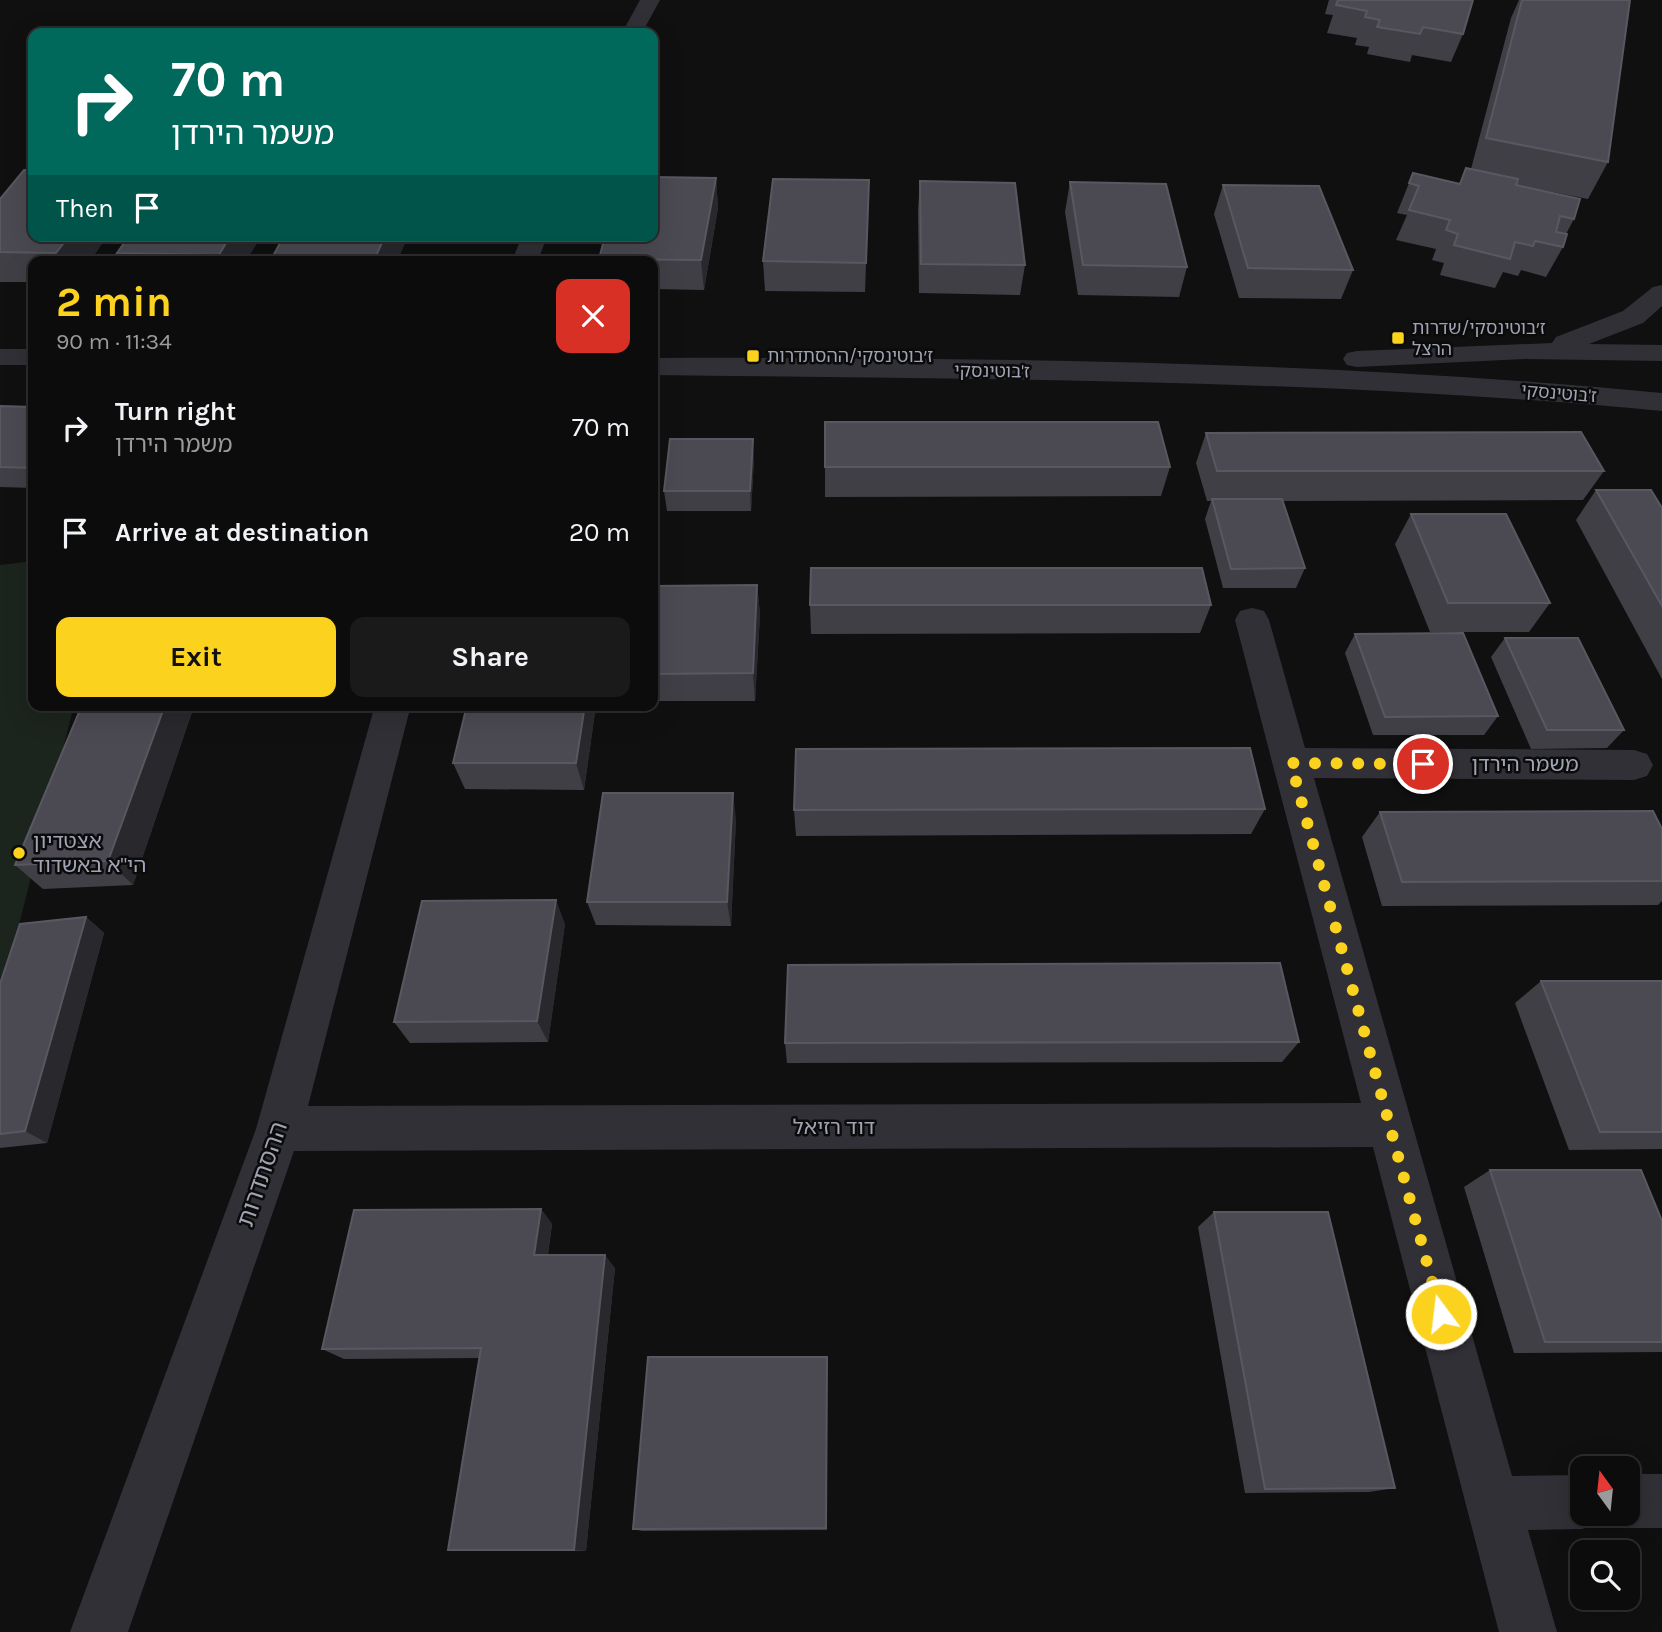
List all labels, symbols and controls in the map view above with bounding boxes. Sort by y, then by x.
text: 70 m [171,51,285,108]
icon: right [56,56,147,147]
text: משמר הירדן [171,115,334,152]
icon: arrive [128,189,166,227]
text: Then [56,193,114,224]
text: 2 min [56,277,172,327]
button: close [556,279,630,353]
place label: ז׳בוטינסקי/שדרות הרצל [1412,317,1546,360]
text: 90 m · 11:34 [56,328,172,355]
marker: ז׳בוטינסקי/שדרות הרצל [1390,330,1406,346]
place label: ז׳בוטינסקי/ההסתדרות [767,345,933,367]
marker: ז׳בוטינסקי/ההסתדרות [745,348,761,364]
street label: ז'בוטינסקי [954,359,1030,383]
street label: ז'בוטינסקי [1520,379,1598,407]
text: Turn right [115,396,236,427]
icon: right [56,409,94,447]
text: 70 m [572,412,630,443]
text: משמר הירדן [115,431,232,458]
icon: arrive [56,514,94,552]
text: Arrive at destination [115,517,369,548]
text: 20 m [569,517,630,548]
button: Exit [56,617,336,697]
button: Share [350,617,630,697]
pin [1393,734,1453,794]
icon: arrive [1404,745,1442,783]
street label: משמר הירדן [1471,752,1579,776]
place label: אצטדיון הי"א באשדוד [33,829,146,877]
marker: אצטדיון הי"א באשדוד [11,845,27,861]
street label: דוד רזיאל [793,1115,875,1139]
street label: ההסתדרות [231,1118,293,1230]
position arrow [1404,1277,1478,1351]
north arrow [1570,1456,1640,1526]
map controls [1570,1456,1640,1610]
button: search [1570,1540,1640,1610]

